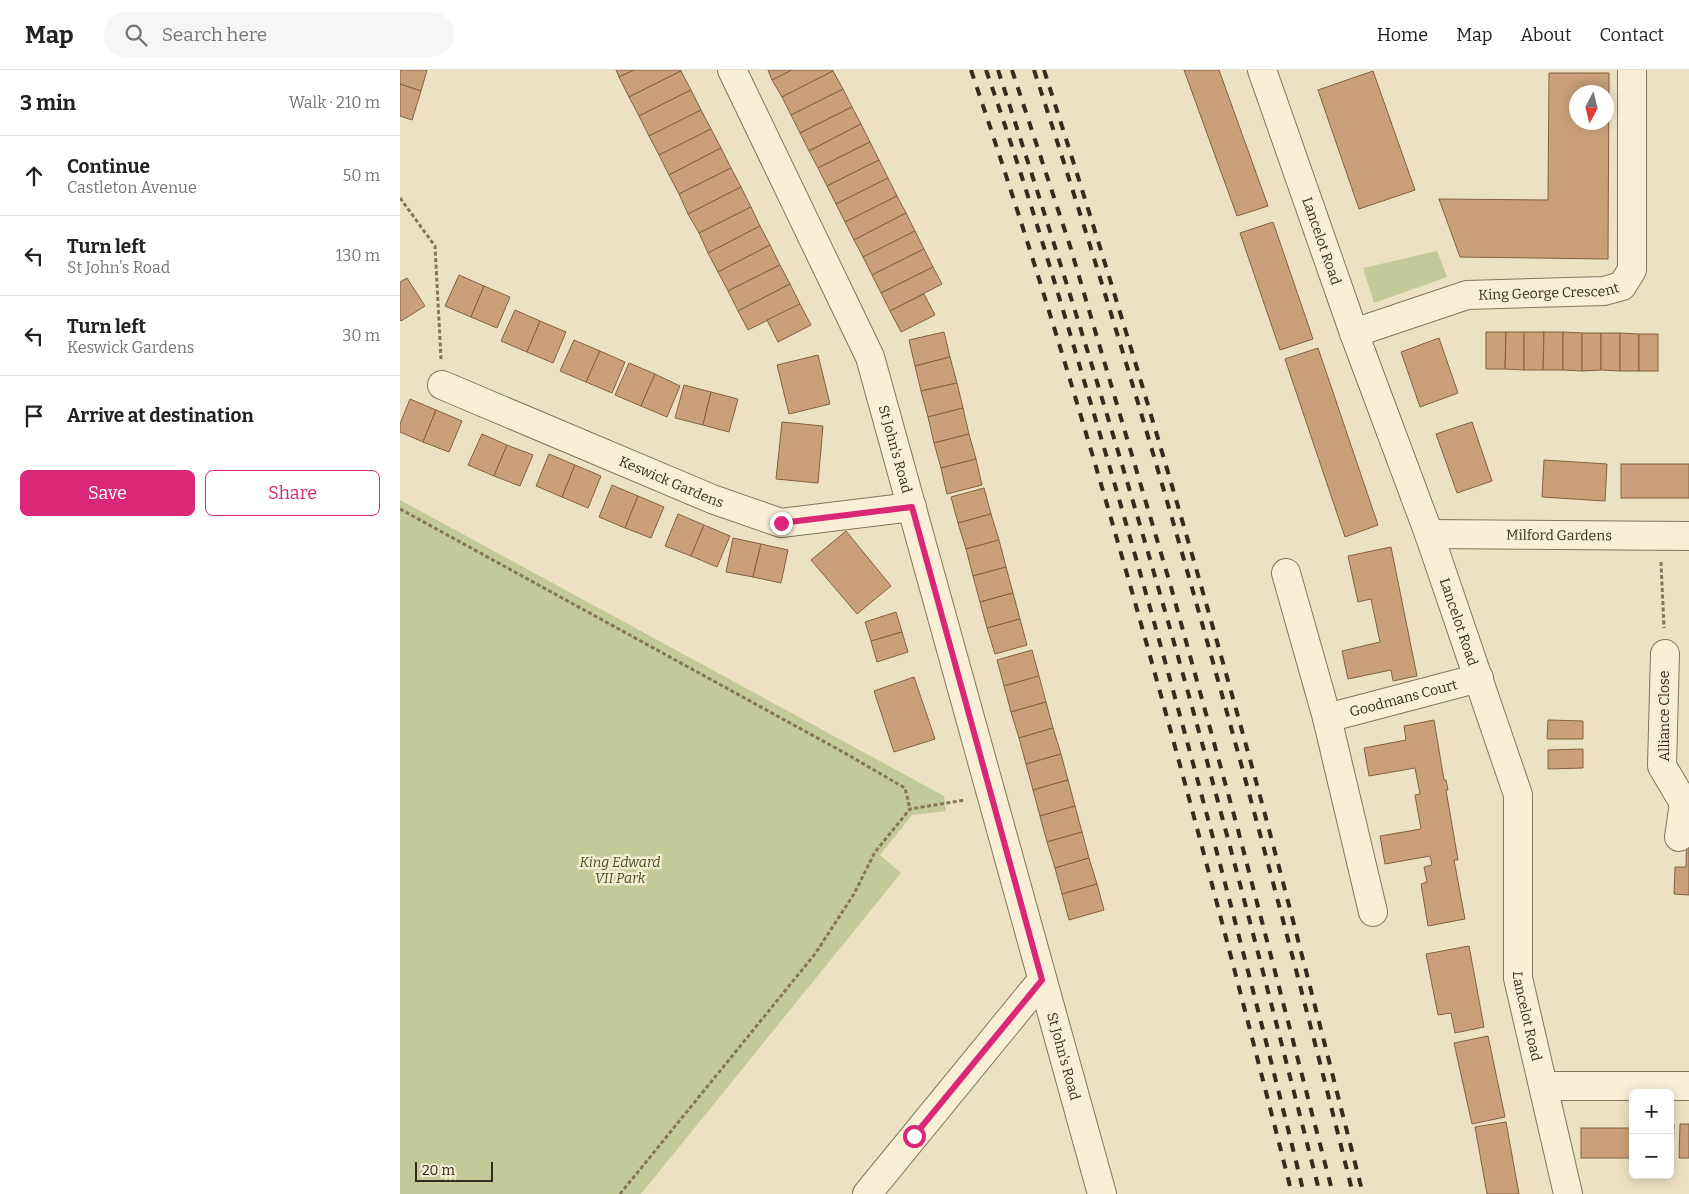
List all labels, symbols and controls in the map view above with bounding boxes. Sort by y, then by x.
search box [104,12,454,57]
text: Map [25,21,74,49]
icon: search [122,21,150,49]
text: Search here [162,23,267,46]
text: Home [1377,24,1428,46]
text: Map [1456,24,1492,46]
text: About [1520,24,1571,46]
text: Contact [1599,24,1664,46]
north arrow [1569,85,1614,130]
text: 3 min [20,90,76,116]
text: Walk · 210 m [289,93,380,112]
text: Continue [67,155,150,178]
icon: ahead [20,162,48,190]
text: 50 m [343,166,380,185]
text: Castleton Avenue [67,178,197,197]
street label: Lancelot Road [1298,195,1344,287]
text: Turn left [67,235,146,258]
icon: left [20,242,48,270]
text: 130 m [336,246,380,265]
text: St John's Road [67,258,170,277]
street label: King George Crescent [1478,279,1621,304]
text: Turn left [67,315,146,338]
icon: left [20,322,48,350]
text: 30 m [342,326,380,345]
text: Keswick Gardens [67,338,195,357]
icon: arrive [20,402,48,430]
street label: St John's Road [875,403,915,495]
text: Arrive at destination [67,404,254,427]
street label: Keswick Gardens [616,453,726,511]
button: Save [20,470,195,516]
button: Share [205,470,380,516]
route end [770,512,793,535]
street label: Milford Gardens [1506,527,1612,544]
street label: Lancelot Road [1436,576,1481,668]
street label: Alliance Close [1656,671,1673,761]
street label: Goodmans Court [1348,676,1459,721]
park label: King Edward VII Park [579,854,661,887]
street label: Lancelot Road [1509,971,1545,1063]
street label: St John's Road [1043,1010,1084,1102]
map controls [1629,1089,1674,1179]
button: + [1629,1089,1674,1134]
route start [903,1125,926,1148]
button: − [1629,1134,1674,1179]
scale bar [415,1159,492,1182]
text: 20 m [422,1162,455,1179]

